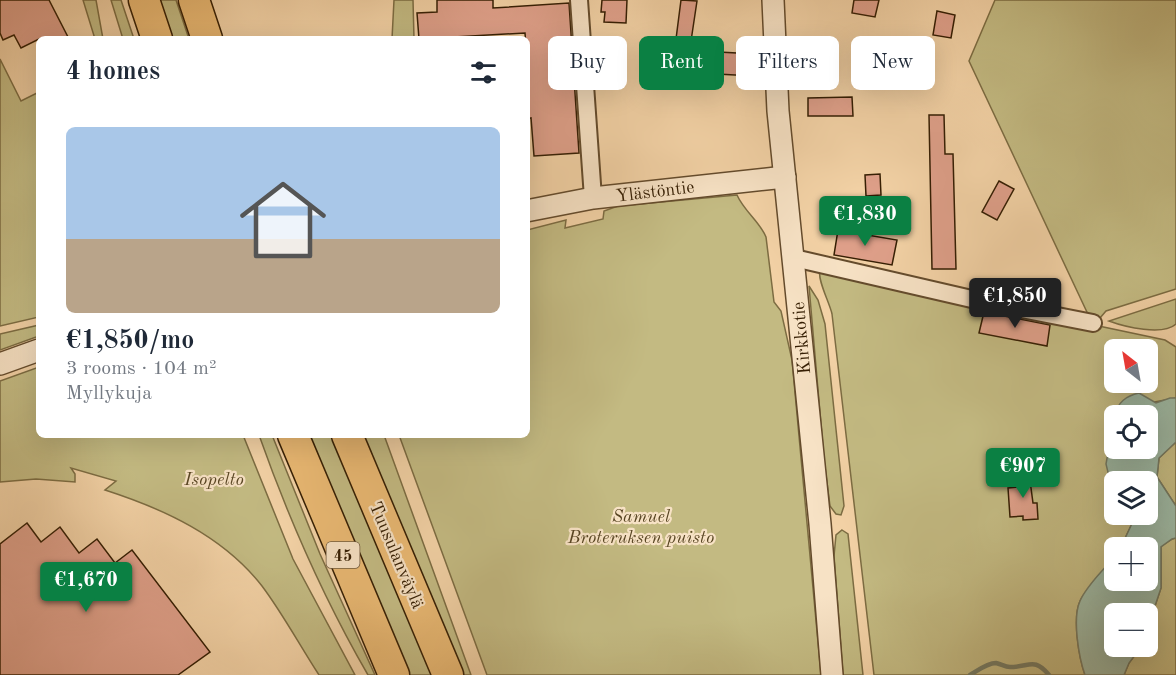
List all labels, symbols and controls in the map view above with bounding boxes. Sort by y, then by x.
chip: Buy [548,36,627,90]
chip: Rent [639,36,724,90]
chip: Filters [736,36,839,90]
chip: New [851,36,935,90]
icon: filters [467,56,500,89]
text: 4 homes [66,59,160,85]
icon: home [229,166,337,274]
street label: Ylästöntie [615,178,695,206]
pin: €1,830 [816,196,914,247]
text: €1,830 [833,205,897,225]
pin: €1,850 [966,278,1064,329]
text: €1,850 [983,287,1047,307]
street label: Kirkkotie [790,301,814,375]
text: €1,850/mo [66,328,194,354]
north arrow [1104,339,1158,393]
map controls [1104,339,1158,657]
text: 3 rooms · 104 m² [66,359,216,379]
text: Myllykuja [66,384,152,404]
button: locate [1104,405,1158,459]
pin: €907 [987,448,1059,499]
text: €907 [1000,457,1046,477]
park label: Isopelto [183,471,244,489]
button: layers [1104,471,1158,525]
street label: Tuusulanväylä [365,499,427,612]
park label: Samuel Broteruksen puisto [567,508,714,547]
button: + [1104,537,1158,591]
road number: 45 [326,542,360,568]
pin: €1,670 [37,562,135,613]
text: €1,670 [54,571,118,591]
button: − [1104,603,1158,657]

